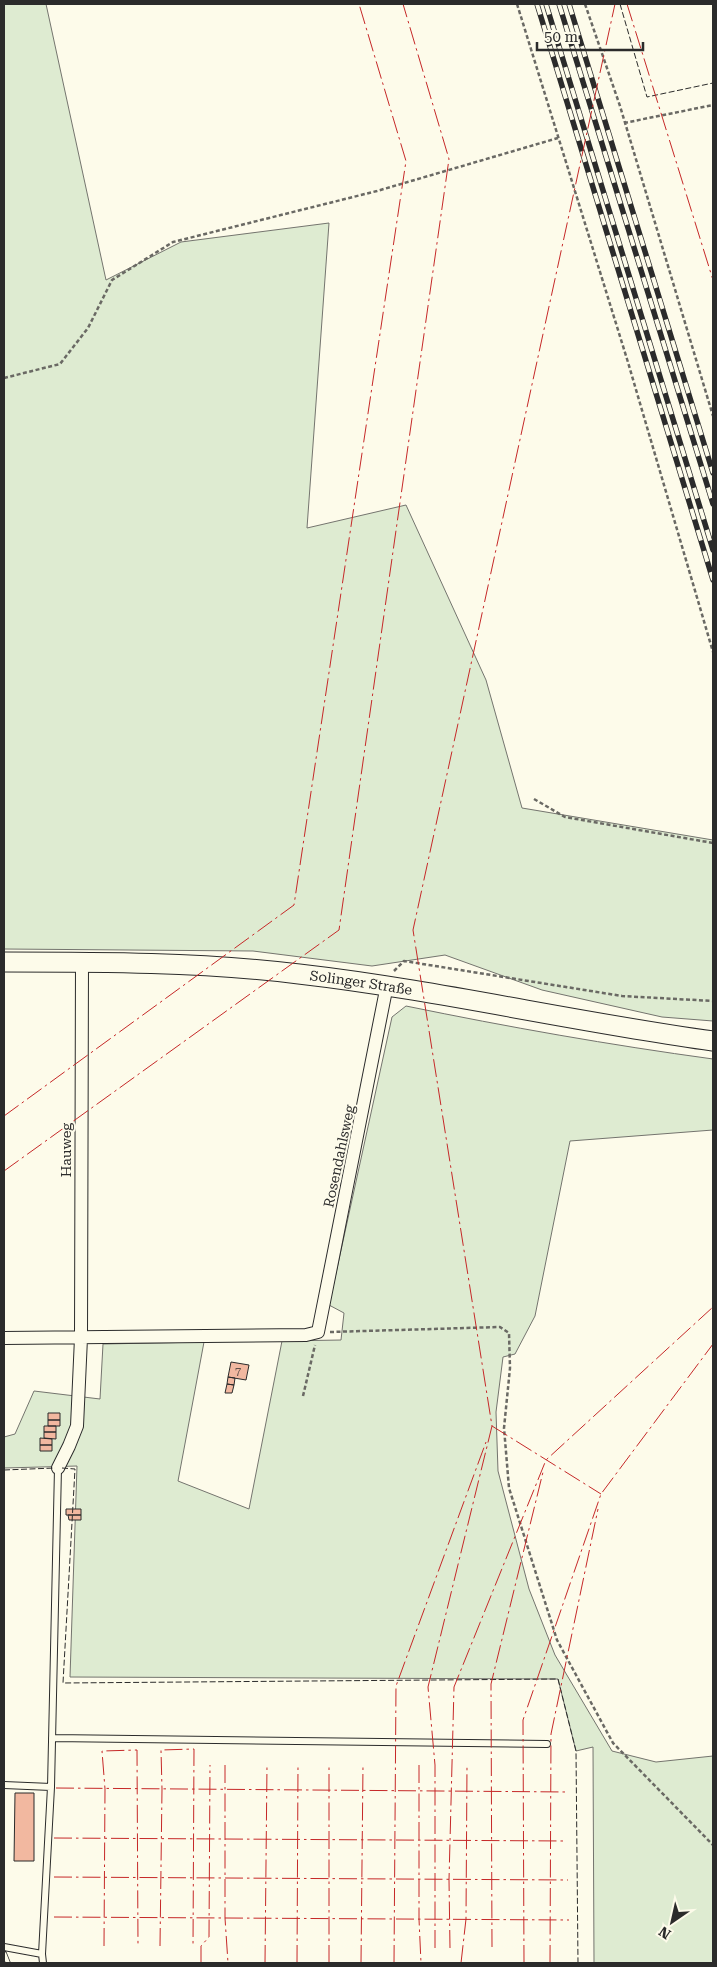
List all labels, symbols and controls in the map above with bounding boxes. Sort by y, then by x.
scale bar [537,20,643,52]
text: 50 m [544,28,579,46]
street label: Solinger Straße [309,967,414,998]
street label: Rosendahlsweg [320,1103,358,1209]
street label: Hauweg [58,1123,74,1177]
house number: 7 [235,1365,241,1378]
north arrow [647,1897,697,1947]
text: N [656,1923,674,1942]

